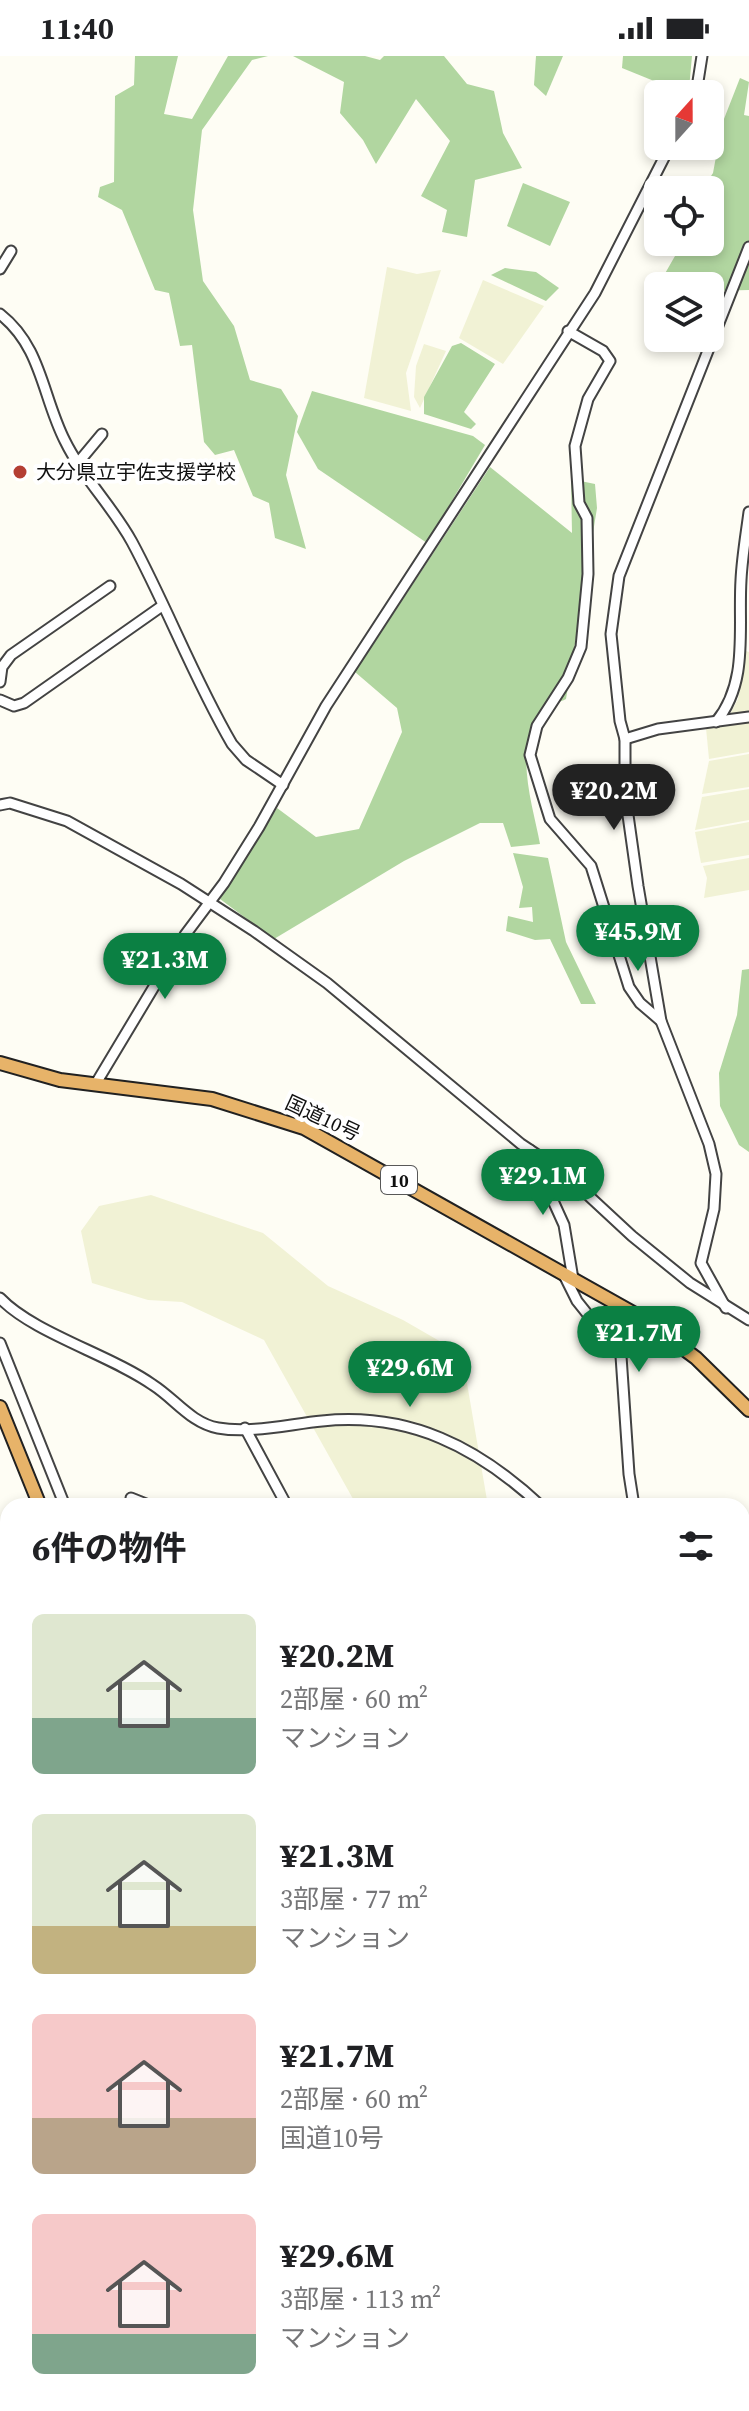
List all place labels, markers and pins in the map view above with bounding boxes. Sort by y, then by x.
place label: 大分県立宇佐支援学校 [36,458,236,486]
marker: 大分県立宇佐支援学校 [11,463,29,481]
pin: ¥20.2M [549,764,679,832]
pin: ¥45.9M [573,905,703,973]
pin: ¥21.3M [100,933,230,1001]
pin: ¥29.1M [478,1149,608,1217]
pin: ¥21.7M [574,1306,704,1374]
pin: ¥29.6M [345,1341,475,1409]

